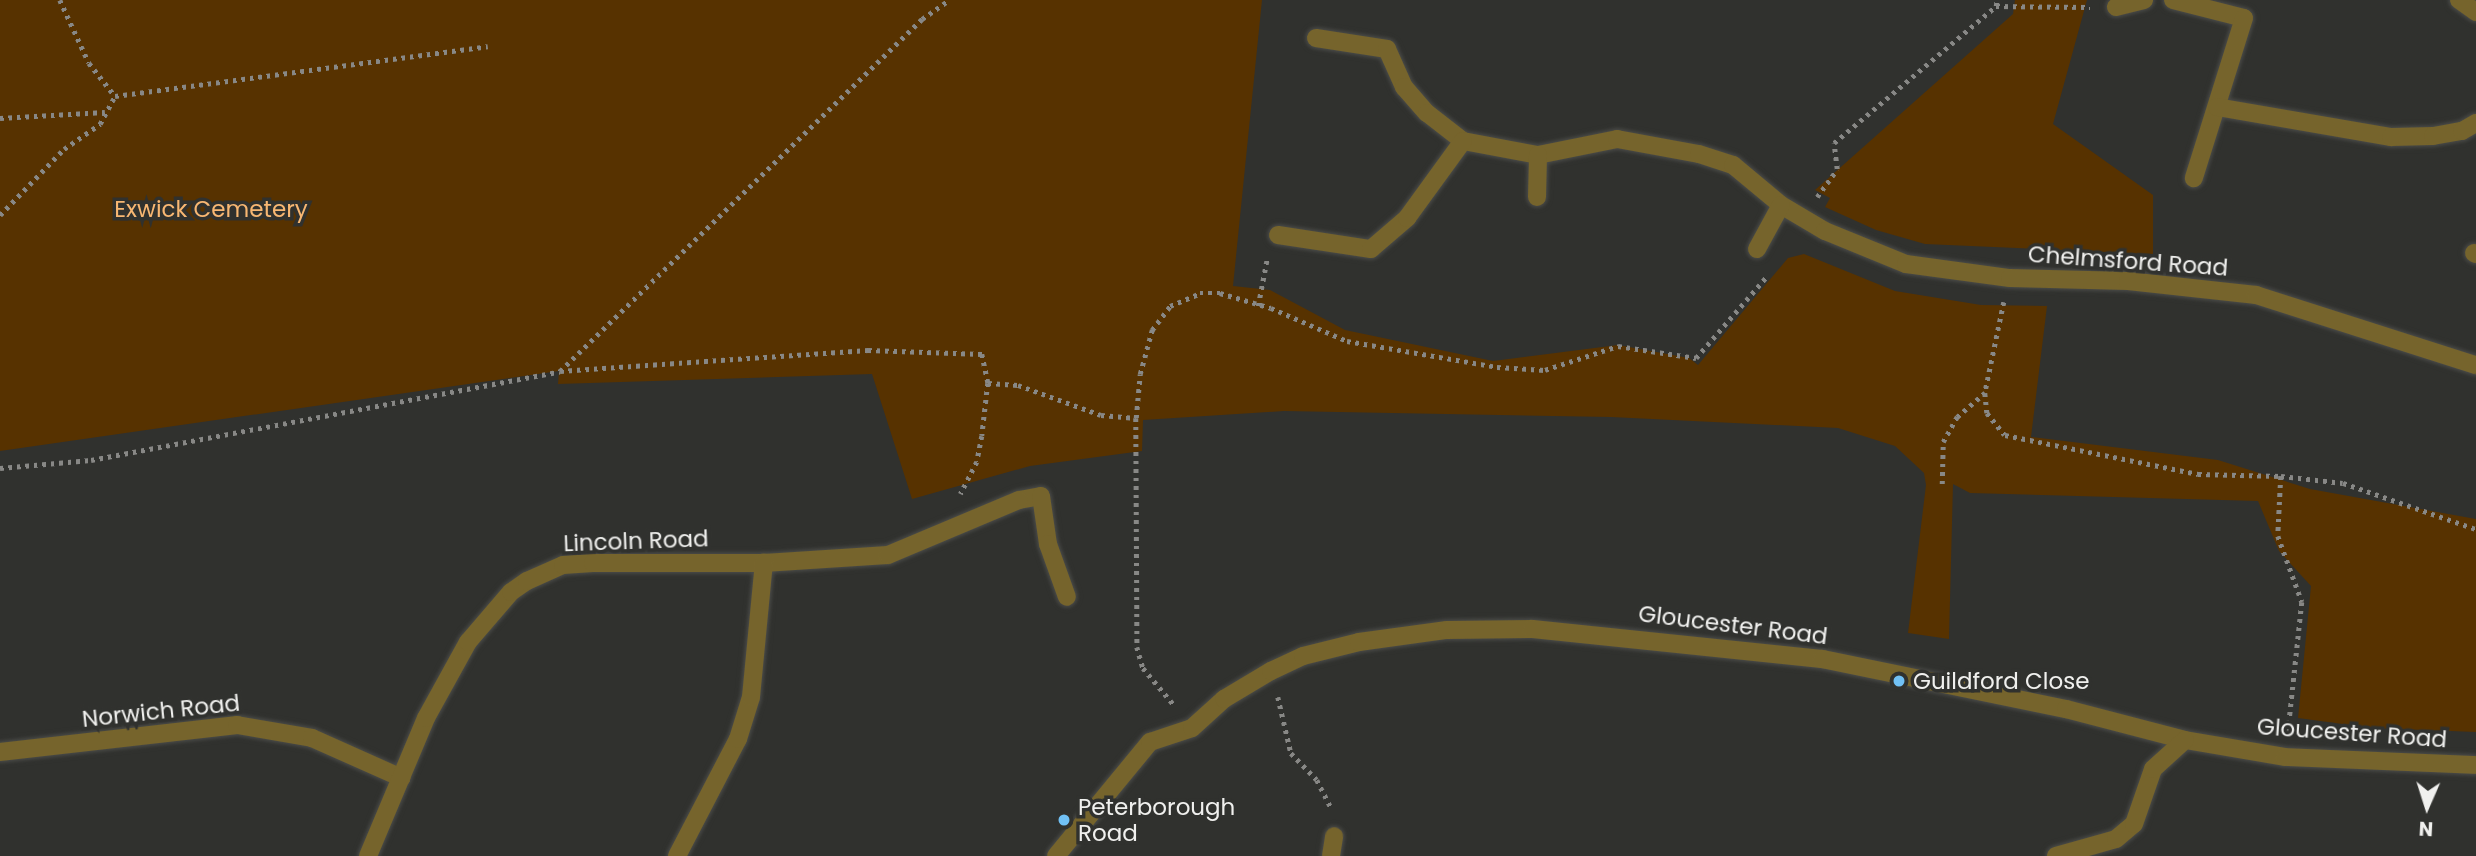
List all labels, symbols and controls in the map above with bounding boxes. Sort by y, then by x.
park label: Exwick Cemetery [114,195,308,223]
street label: Chelmsford Road [2027,240,2229,282]
street label: Lincoln Road [563,525,709,557]
street label: Gloucester Road [1637,600,1829,650]
place label: Guildford Close [1913,667,2089,695]
marker: Guildford Close [1891,673,1907,689]
street label: Norwich Road [81,689,241,733]
street label: Gloucester Road [2256,713,2448,753]
north arrow [2392,772,2462,842]
place label: Peterborough Road [1078,793,1235,847]
marker: Peterborough Road [1056,812,1072,828]
text: N [2418,815,2434,842]

